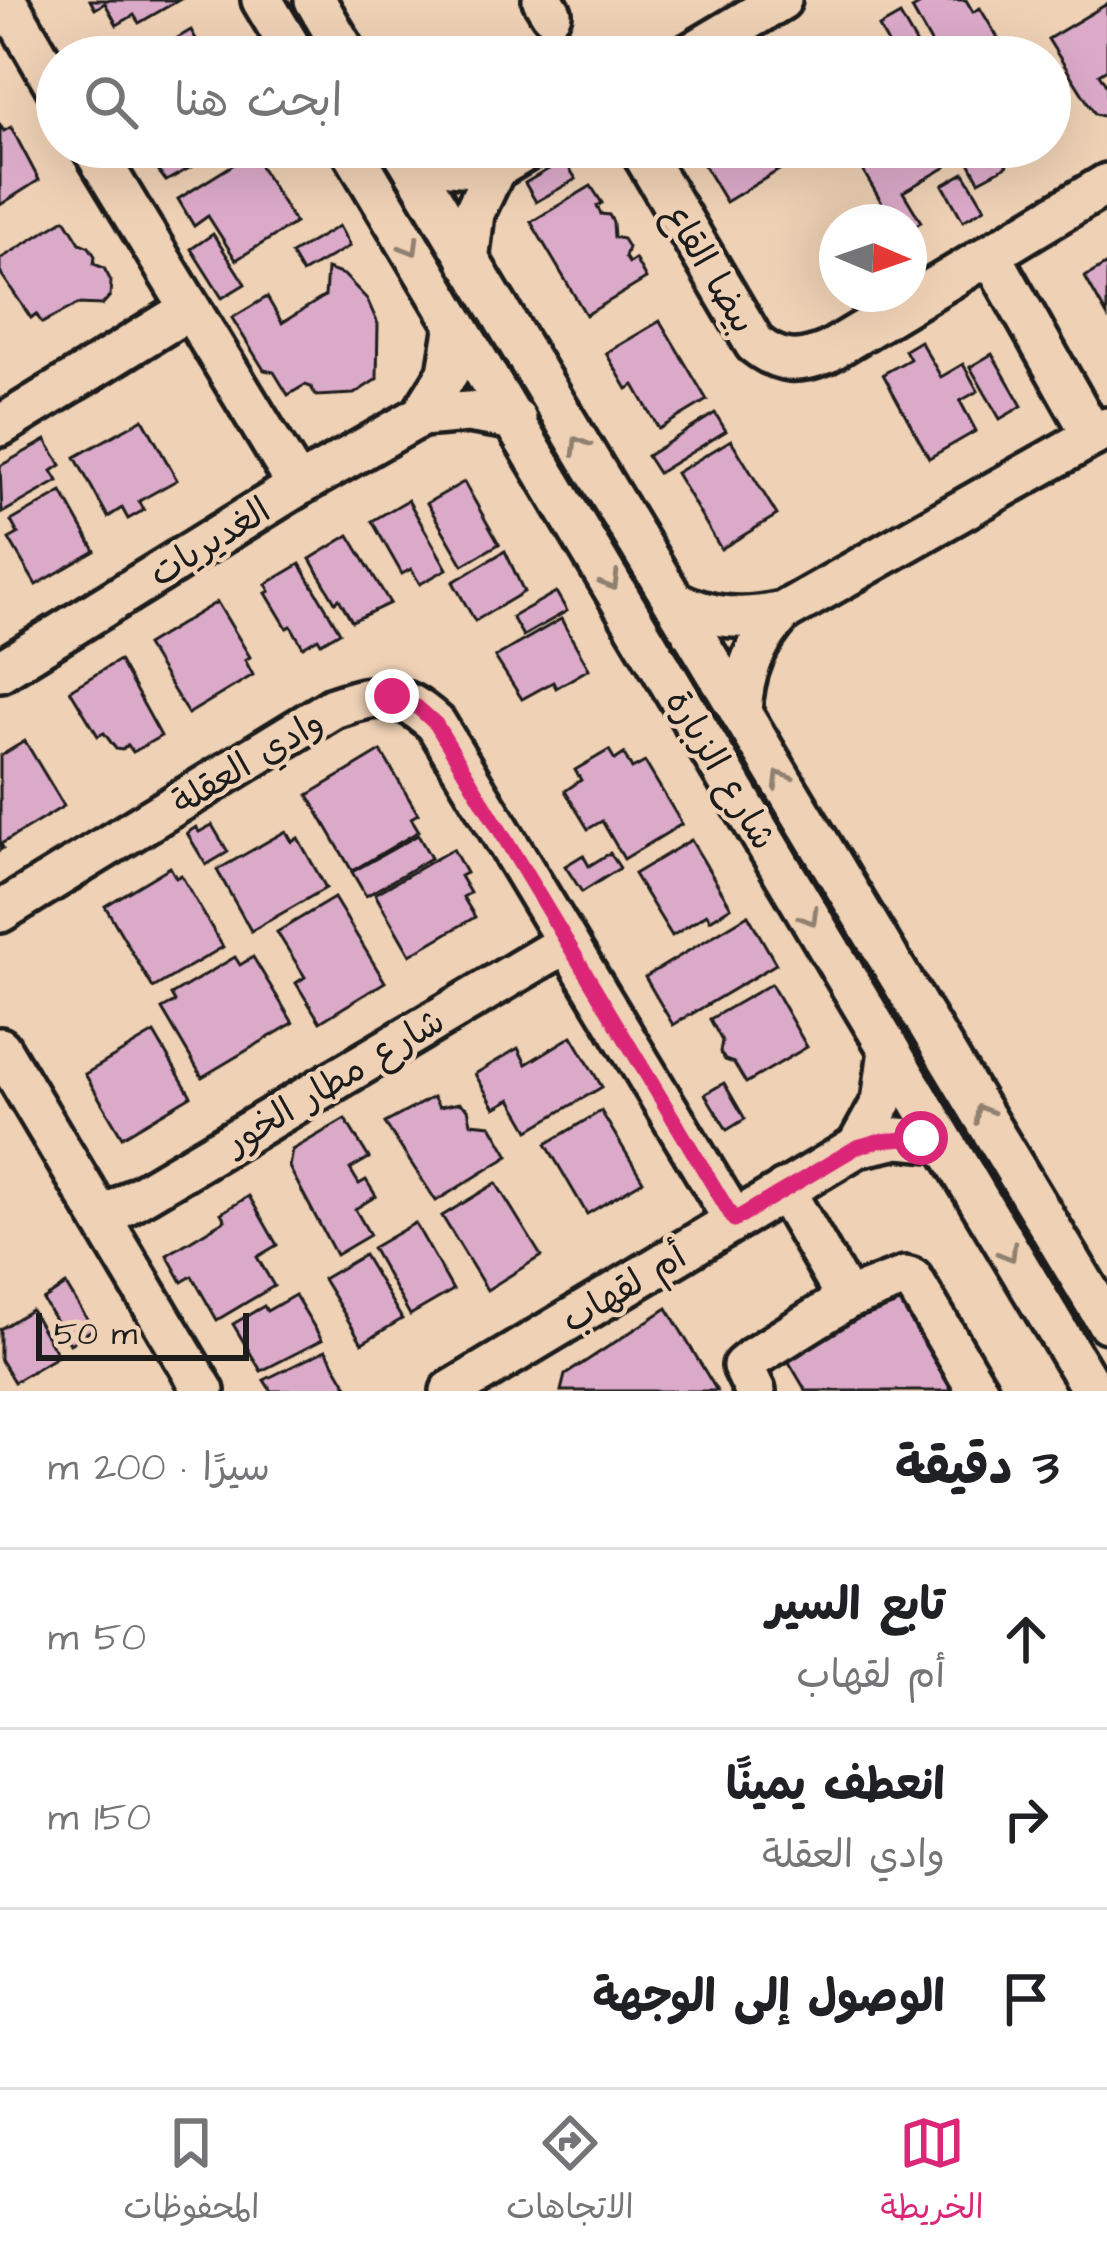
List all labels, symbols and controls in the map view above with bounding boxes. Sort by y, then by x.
search box [36,36,1071,168]
icon: search [78,69,144,135]
text: ابحث هنا [174,71,342,133]
street label: بيضا القاع [650,195,768,344]
north arrow [819,204,927,312]
one-way arrow [396,234,419,256]
one-way arrow [571,436,594,458]
street label: الغديريات [140,486,281,600]
one-way arrow [597,569,620,591]
route end [365,669,419,723]
street label: شارع الزبارة [652,680,788,860]
street label: وادي العقلة [163,698,334,828]
one-way arrow [773,770,795,792]
one-way arrow [796,904,819,926]
street label: شارع مطار الخور [213,996,455,1169]
one-way arrow [974,1104,996,1126]
route start [894,1111,948,1165]
street label: أم لقهاب [552,1232,696,1346]
one-way arrow [995,1240,1017,1262]
scale bar [36,1307,249,1360]
text: 50 m [54,1311,137,1357]
text: 3 دقيقة [895,1433,1059,1504]
text: سيرًا · 200 m [48,1442,270,1496]
text: تابع السير [767,1575,945,1637]
icon: ahead [993,1606,1059,1672]
text: 50 m [48,1612,146,1666]
text: أم لقهاب [796,1649,945,1703]
text: انعطف يمينًا [726,1755,945,1817]
icon: right [993,1786,1059,1852]
text: 150 m [48,1792,151,1846]
text: وادي العقلة [762,1829,945,1883]
icon: arrive [993,1966,1059,2032]
text: الوصول إلى الوجهة [593,1967,945,2029]
tab: المحفوظات [123,2110,259,2236]
tab: الاتجاهات [506,2110,634,2236]
tab: الخريطة [881,2110,984,2236]

